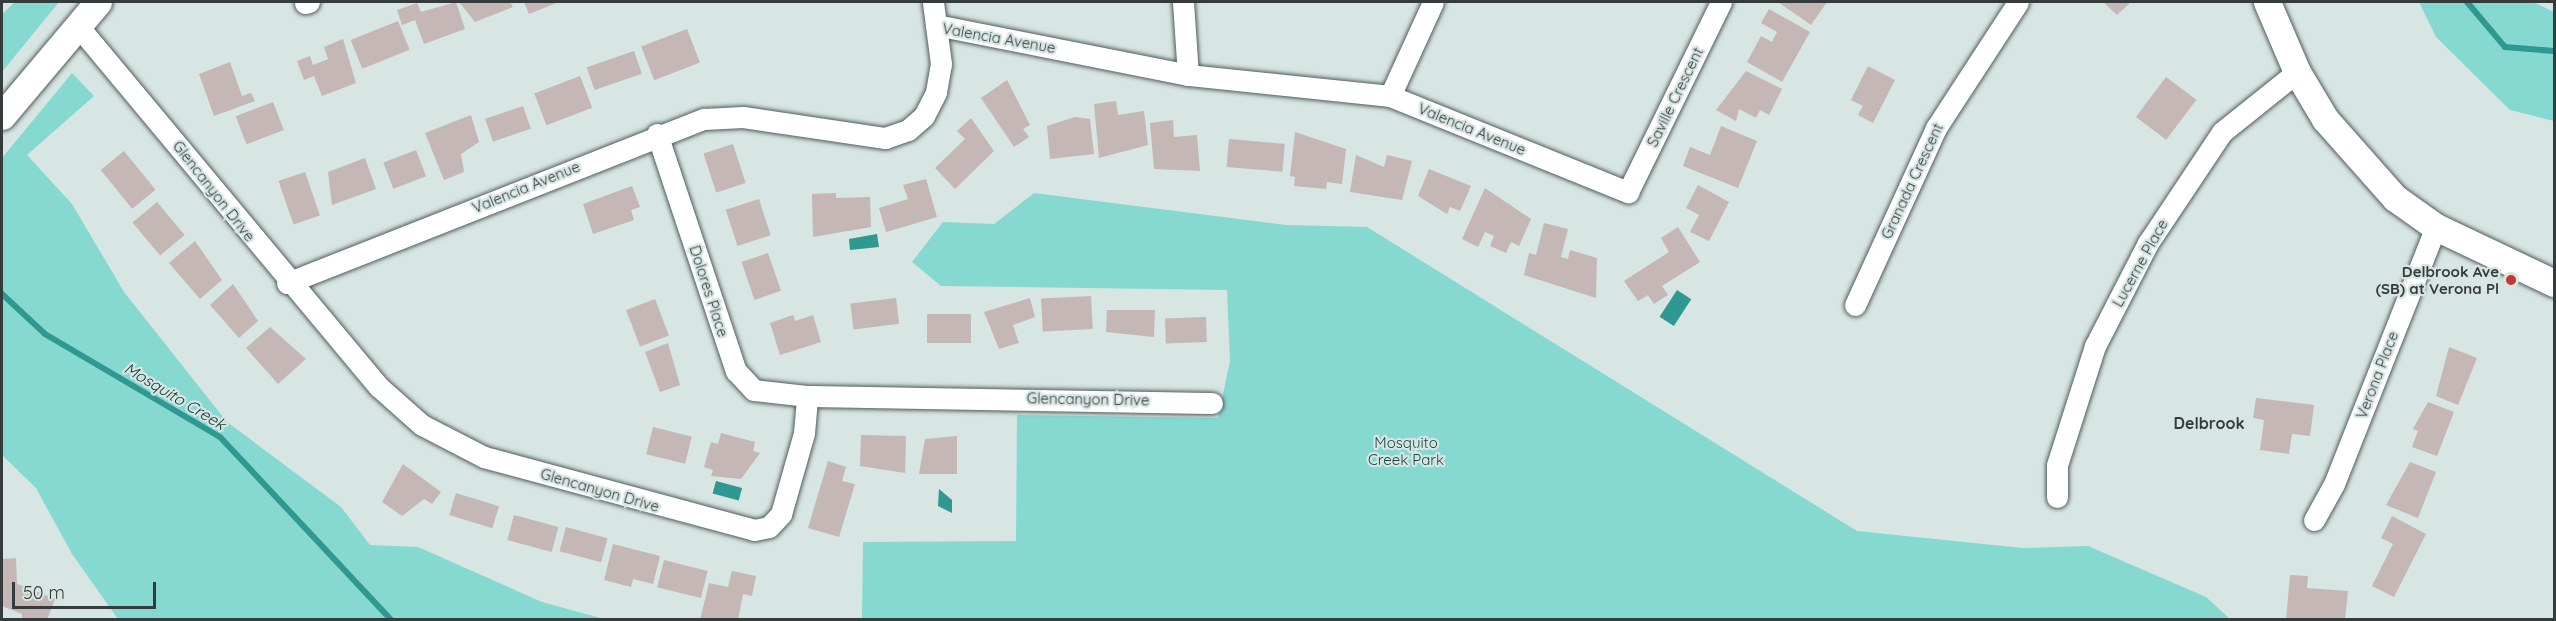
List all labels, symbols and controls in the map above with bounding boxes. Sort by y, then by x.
street label: Valencia Avenue [941,19,1057,57]
street label: Saville Crescent [1643,44,1707,150]
street label: Valencia Avenue [1415,99,1529,159]
street label: Granada Crescent [1877,120,1947,242]
street label: Glencanyon Drive [169,137,259,245]
street label: Valencia Avenue [469,157,583,217]
street label: Lucerne Place [2108,216,2172,310]
street label: Dolores Place [686,243,732,339]
place label: Delbrook Ave (SB) at Verona Pl [2376,262,2499,297]
marker: Delbrook Ave (SB) at Verona Pl [2504,273,2518,287]
street label: Verona Place [2352,329,2402,421]
water label: Mosquito Creek [121,358,229,434]
street label: Glencanyon Drive [1027,389,1149,409]
district label: Delbrook [2173,413,2245,433]
park label: Mosquito Creek Park [1368,433,1444,468]
street label: Glencanyon Drive [539,464,661,516]
scale bar [15,570,159,608]
text: 50 m [23,581,65,604]

